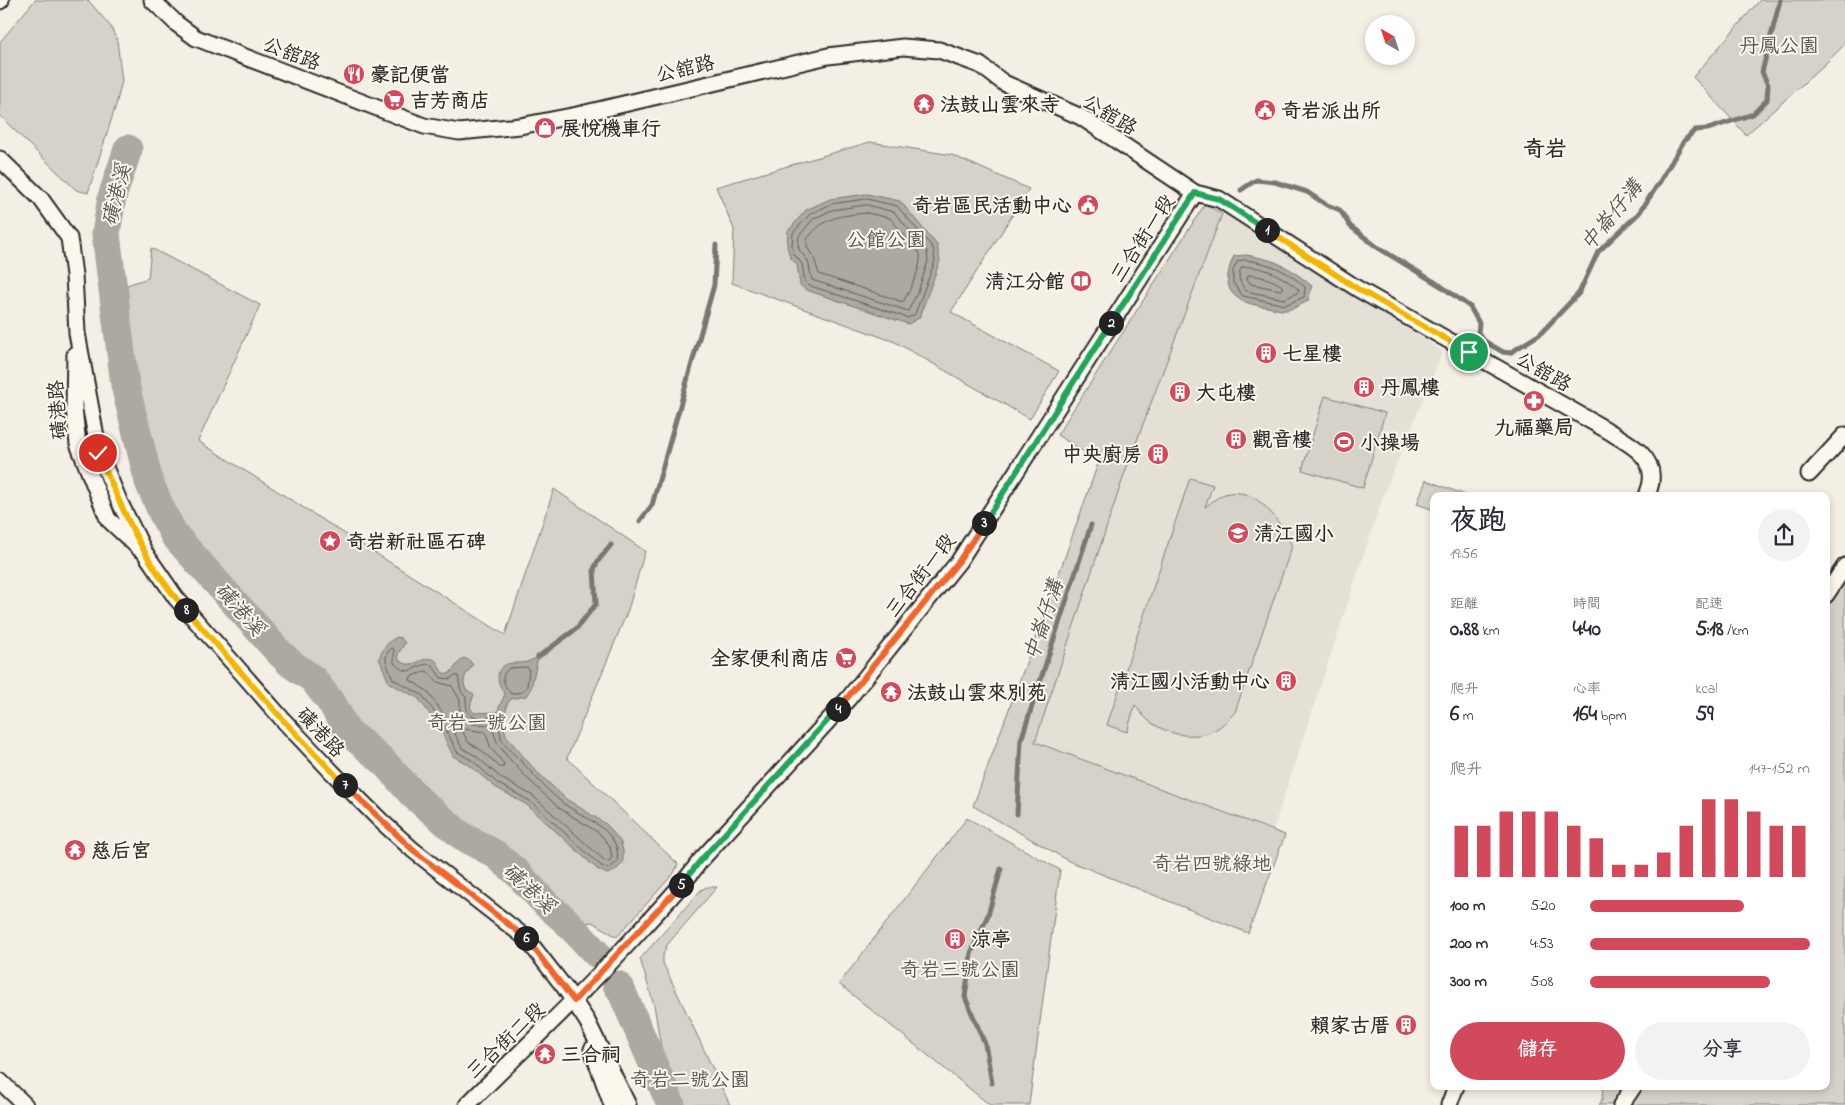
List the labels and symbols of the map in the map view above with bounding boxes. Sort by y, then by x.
north arrow [1365,15,1415,65]
street label: 公舘路 [258,31,325,80]
park label: 丹鳳公園 [1739,33,1819,62]
street label: 公舘路 [653,49,719,91]
restaurant icon: 豪記便當 [342,62,366,86]
place label: 豪記便當 [370,62,450,91]
supermarket icon: 吉芳商店 [382,88,406,112]
place label: 吉芳商店 [410,88,490,117]
street label: 公舘路 [1076,88,1143,145]
temple icon: 法鼓山雲來寺 [912,92,936,116]
place label: 法鼓山雲來寺 [940,92,1060,121]
public building icon: 奇岩派出所 [1253,98,1277,122]
place label: 奇岩派出所 [1281,98,1381,127]
shop icon: 展悅機車行 [533,116,557,140]
place label: 展悅機車行 [561,116,661,145]
district label: 奇岩 [1523,135,1567,167]
water label: 磺港溪 [96,160,140,230]
water label: 中崙仔溝 [1574,173,1652,258]
street label: 三合街一段 [1105,190,1183,289]
place label: 奇岩區民活動中心 [912,193,1072,222]
public building icon: 奇岩區民活動中心 [1076,193,1100,217]
pin: 1 [1254,218,1280,242]
park label: 公館公園 [846,227,926,256]
place label: 清江分館 [985,269,1065,298]
library icon: 清江分館 [1069,269,1093,293]
pin: 2 [1098,310,1124,336]
pin [1448,331,1490,373]
building icon: 七星樓 [1254,341,1278,365]
place label: 七星樓 [1282,341,1342,370]
street label: 公舘路 [1510,346,1577,401]
building icon: 丹鳳樓 [1352,375,1376,399]
place label: 丹鳳樓 [1380,375,1440,404]
street label: 磺港路 [43,378,76,441]
building icon: 大屯樓 [1168,380,1192,404]
place label: 大屯樓 [1196,380,1256,409]
pharmacy icon: 九福藥局 [1522,389,1546,413]
place label: 九福藥局 [1494,415,1574,444]
building icon: 觀音樓 [1224,427,1248,451]
place label: 觀音樓 [1252,427,1312,456]
sports icon: 小操場 [1332,430,1356,454]
place label: 小操場 [1360,430,1420,459]
pin [77,432,119,474]
place label: 中央廚房 [1062,442,1142,471]
building icon: 中央廚房 [1146,442,1170,466]
pin: 3 [972,510,996,536]
school or university icon: 清江國小 [1226,521,1250,545]
place label: 清江國小 [1254,521,1334,550]
street label: 三合街一段 [880,528,964,625]
place icon: 奇岩新社區石碑 [318,529,342,553]
place label: 奇岩新社區石碑 [346,529,486,558]
water label: 中崙仔溝 [1018,574,1073,665]
water label: 磺港溪 [206,577,271,645]
pin: 8 [174,598,198,622]
place label: 全家便利商店 [710,646,830,675]
supermarket icon: 全家便利商店 [834,646,858,670]
place label: 清江國小活動中心 [1110,669,1270,698]
building icon: 清江國小活動中心 [1274,669,1298,693]
temple icon: 法鼓山雲來別苑 [879,680,903,704]
place label: 法鼓山雲來別苑 [907,680,1047,709]
pin: 4 [826,696,850,722]
street label: 磺港路 [288,702,351,766]
park label: 奇岩一號公園 [427,710,547,739]
pin: 7 [332,772,358,798]
temple icon: 慈后宮 [63,838,87,862]
place label: 慈后宮 [91,838,151,867]
park label: 奇岩四號綠地 [1152,851,1272,880]
water label: 磺港溪 [494,857,562,923]
pin: 5 [668,872,694,898]
pin: 6 [514,926,538,950]
building icon: 涼亭 [943,927,967,951]
place label: 涼亭 [971,927,1011,956]
park label: 奇岩三號公園 [900,957,1020,986]
street label: 三合街二段 [461,997,553,1087]
place label: 賴家古厝 [1310,1013,1390,1042]
building icon: 賴家古厝 [1394,1013,1418,1037]
temple icon: 三合祠 [533,1042,557,1066]
place label: 三合祠 [561,1042,621,1071]
park label: 奇岩二號公園 [630,1067,750,1096]

